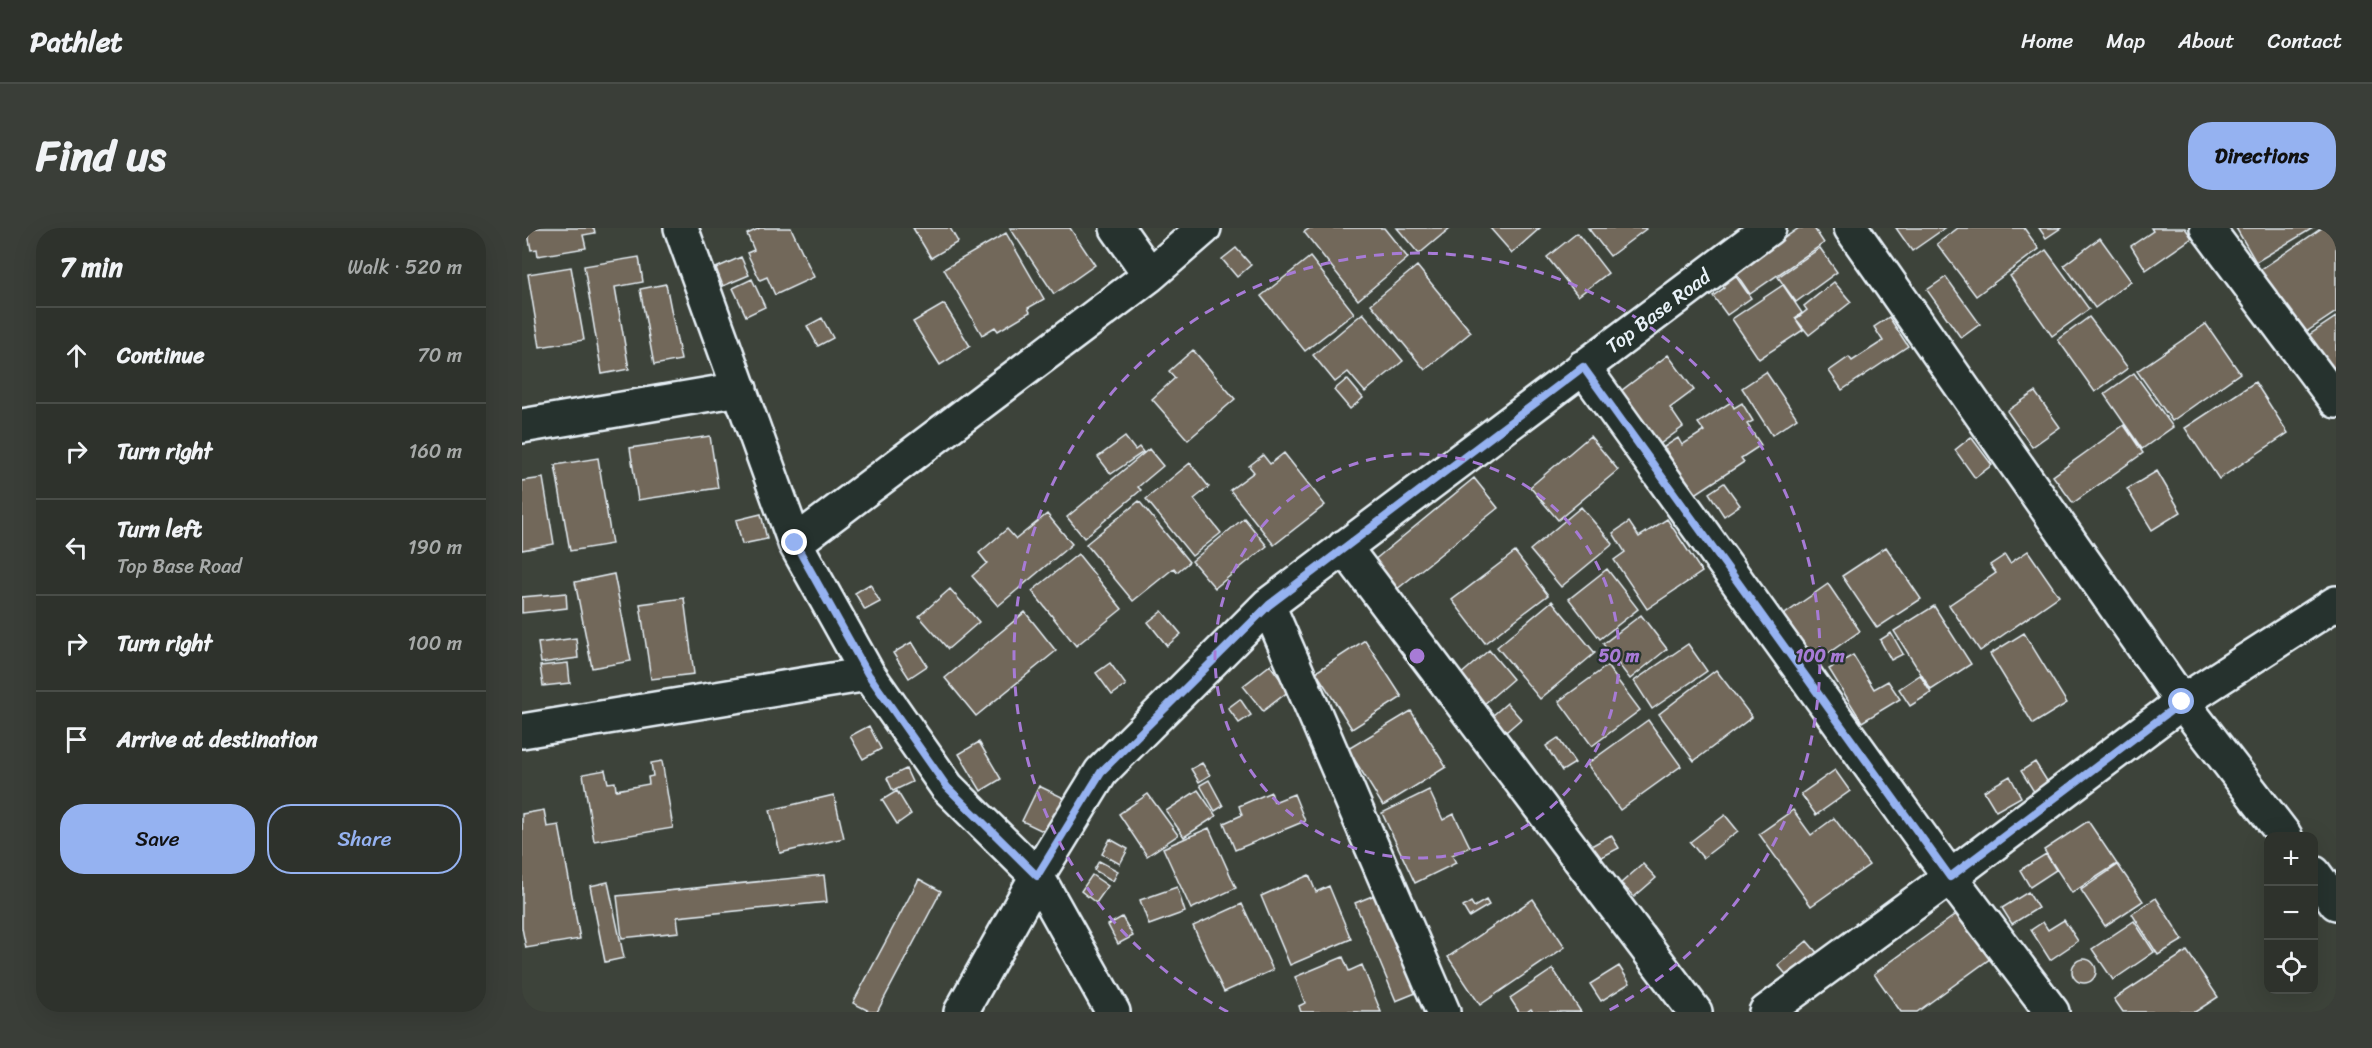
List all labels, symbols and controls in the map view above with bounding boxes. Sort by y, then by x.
text: Pathlet [30,17,123,66]
text: Home [2021,22,2073,60]
text: Map [2106,22,2145,60]
text: About [2178,22,2235,60]
text: Contact [2268,22,2342,60]
text: Find us [36,119,166,193]
button: Directions [2188,122,2336,190]
text: 7 min [60,244,123,290]
text: Walk · 520 m [348,250,462,285]
street label: Top Base Road [1598,259,1720,363]
text: Continue [117,336,205,375]
text: 70 m [417,338,462,373]
icon: ahead [60,339,93,372]
text: Turn right [117,432,212,471]
text: 160 m [409,434,462,469]
icon: right [60,435,93,468]
text: Turn left [117,510,202,549]
route end [781,529,807,555]
text: 190 m [408,530,462,565]
icon: left [60,531,93,564]
text: Top Base Road [117,549,242,584]
text: Turn right [117,624,212,663]
text: 100 m [408,626,462,661]
icon: right [60,627,93,660]
text: 50 m [1599,640,1640,672]
text: 100 m [1796,640,1845,672]
centre of rings [1407,646,1427,666]
route start [2168,688,2194,714]
text: Arrive at destination [117,720,318,759]
icon: arrive [60,723,93,756]
button: Save [60,804,255,874]
button: Share [267,804,462,874]
map controls [2264,832,2318,994]
button: + [2264,832,2318,886]
button: − [2264,886,2318,940]
button: locate [2264,940,2318,994]

